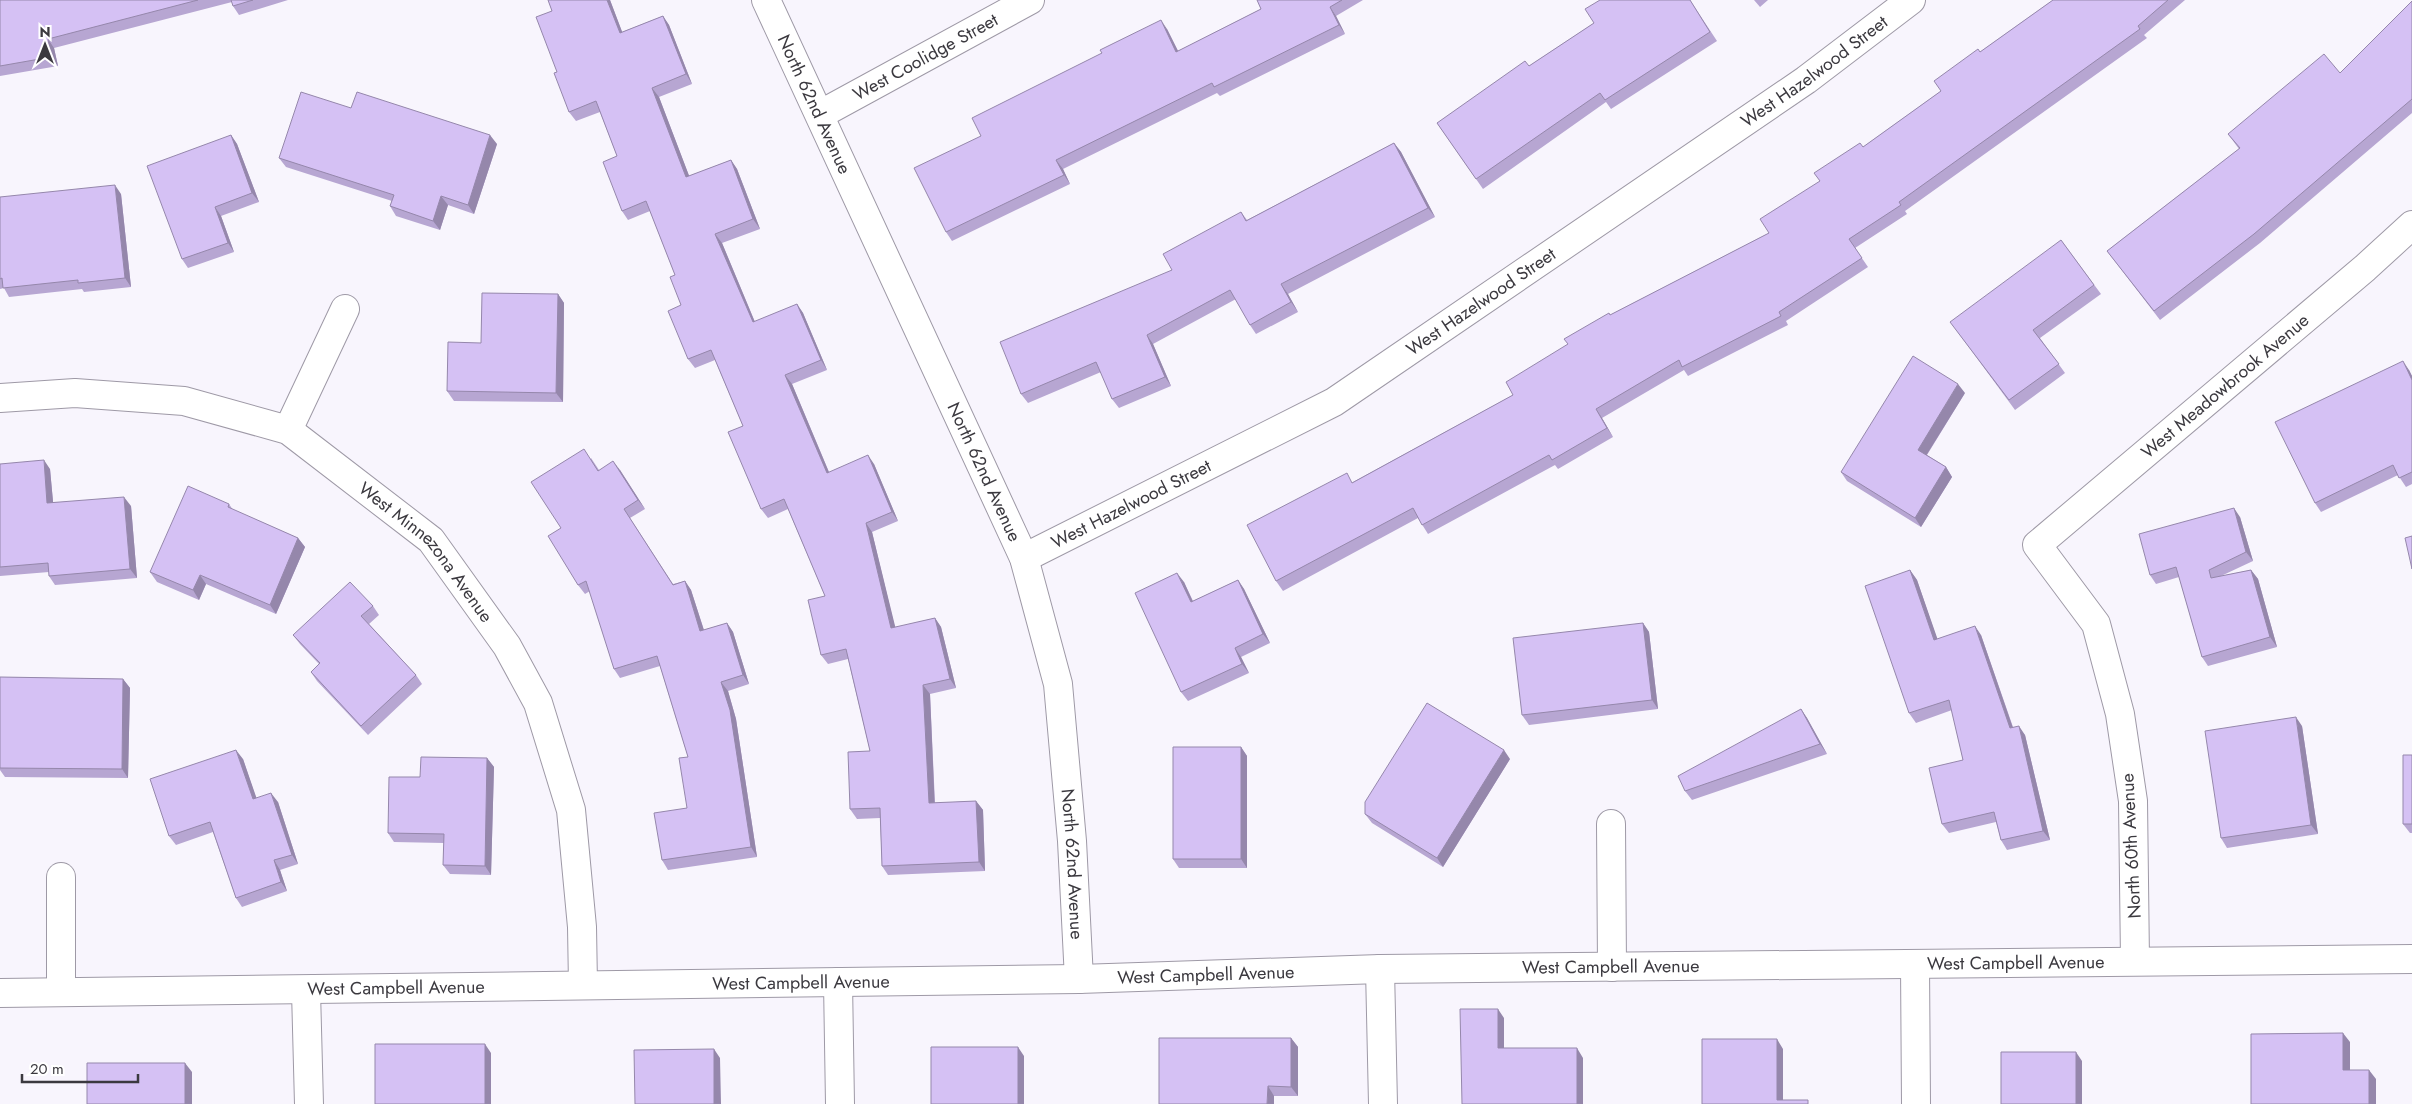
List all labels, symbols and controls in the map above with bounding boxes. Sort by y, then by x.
street label: West Coolidge Street [848,7,1003,107]
street label: West Hazelwood Street [1736,9,1894,134]
north arrow [20,20,70,70]
text: N [39,22,51,42]
street label: North 62nd Avenue [771,30,858,178]
street label: West Hazelwood Street [1401,241,1562,362]
street label: West Meadowbrook Avenue [2136,308,2315,465]
street label: North 62nd Avenue [941,398,1028,546]
street label: West Hazelwood Street [1047,453,1216,555]
street label: West Minnezona Avenue [353,476,499,628]
street label: North 60th Avenue [2114,773,2148,919]
street label: North 62nd Avenue [1054,788,1090,940]
street label: West Campbell Avenue [1927,949,2105,977]
street label: West Campbell Avenue [1522,953,1700,981]
street label: West Campbell Avenue [1117,959,1295,991]
street label: West Campbell Avenue [712,968,890,997]
street label: West Campbell Avenue [307,974,485,1002]
scale bar [22,1052,139,1084]
text: 20 m [30,1058,64,1080]

